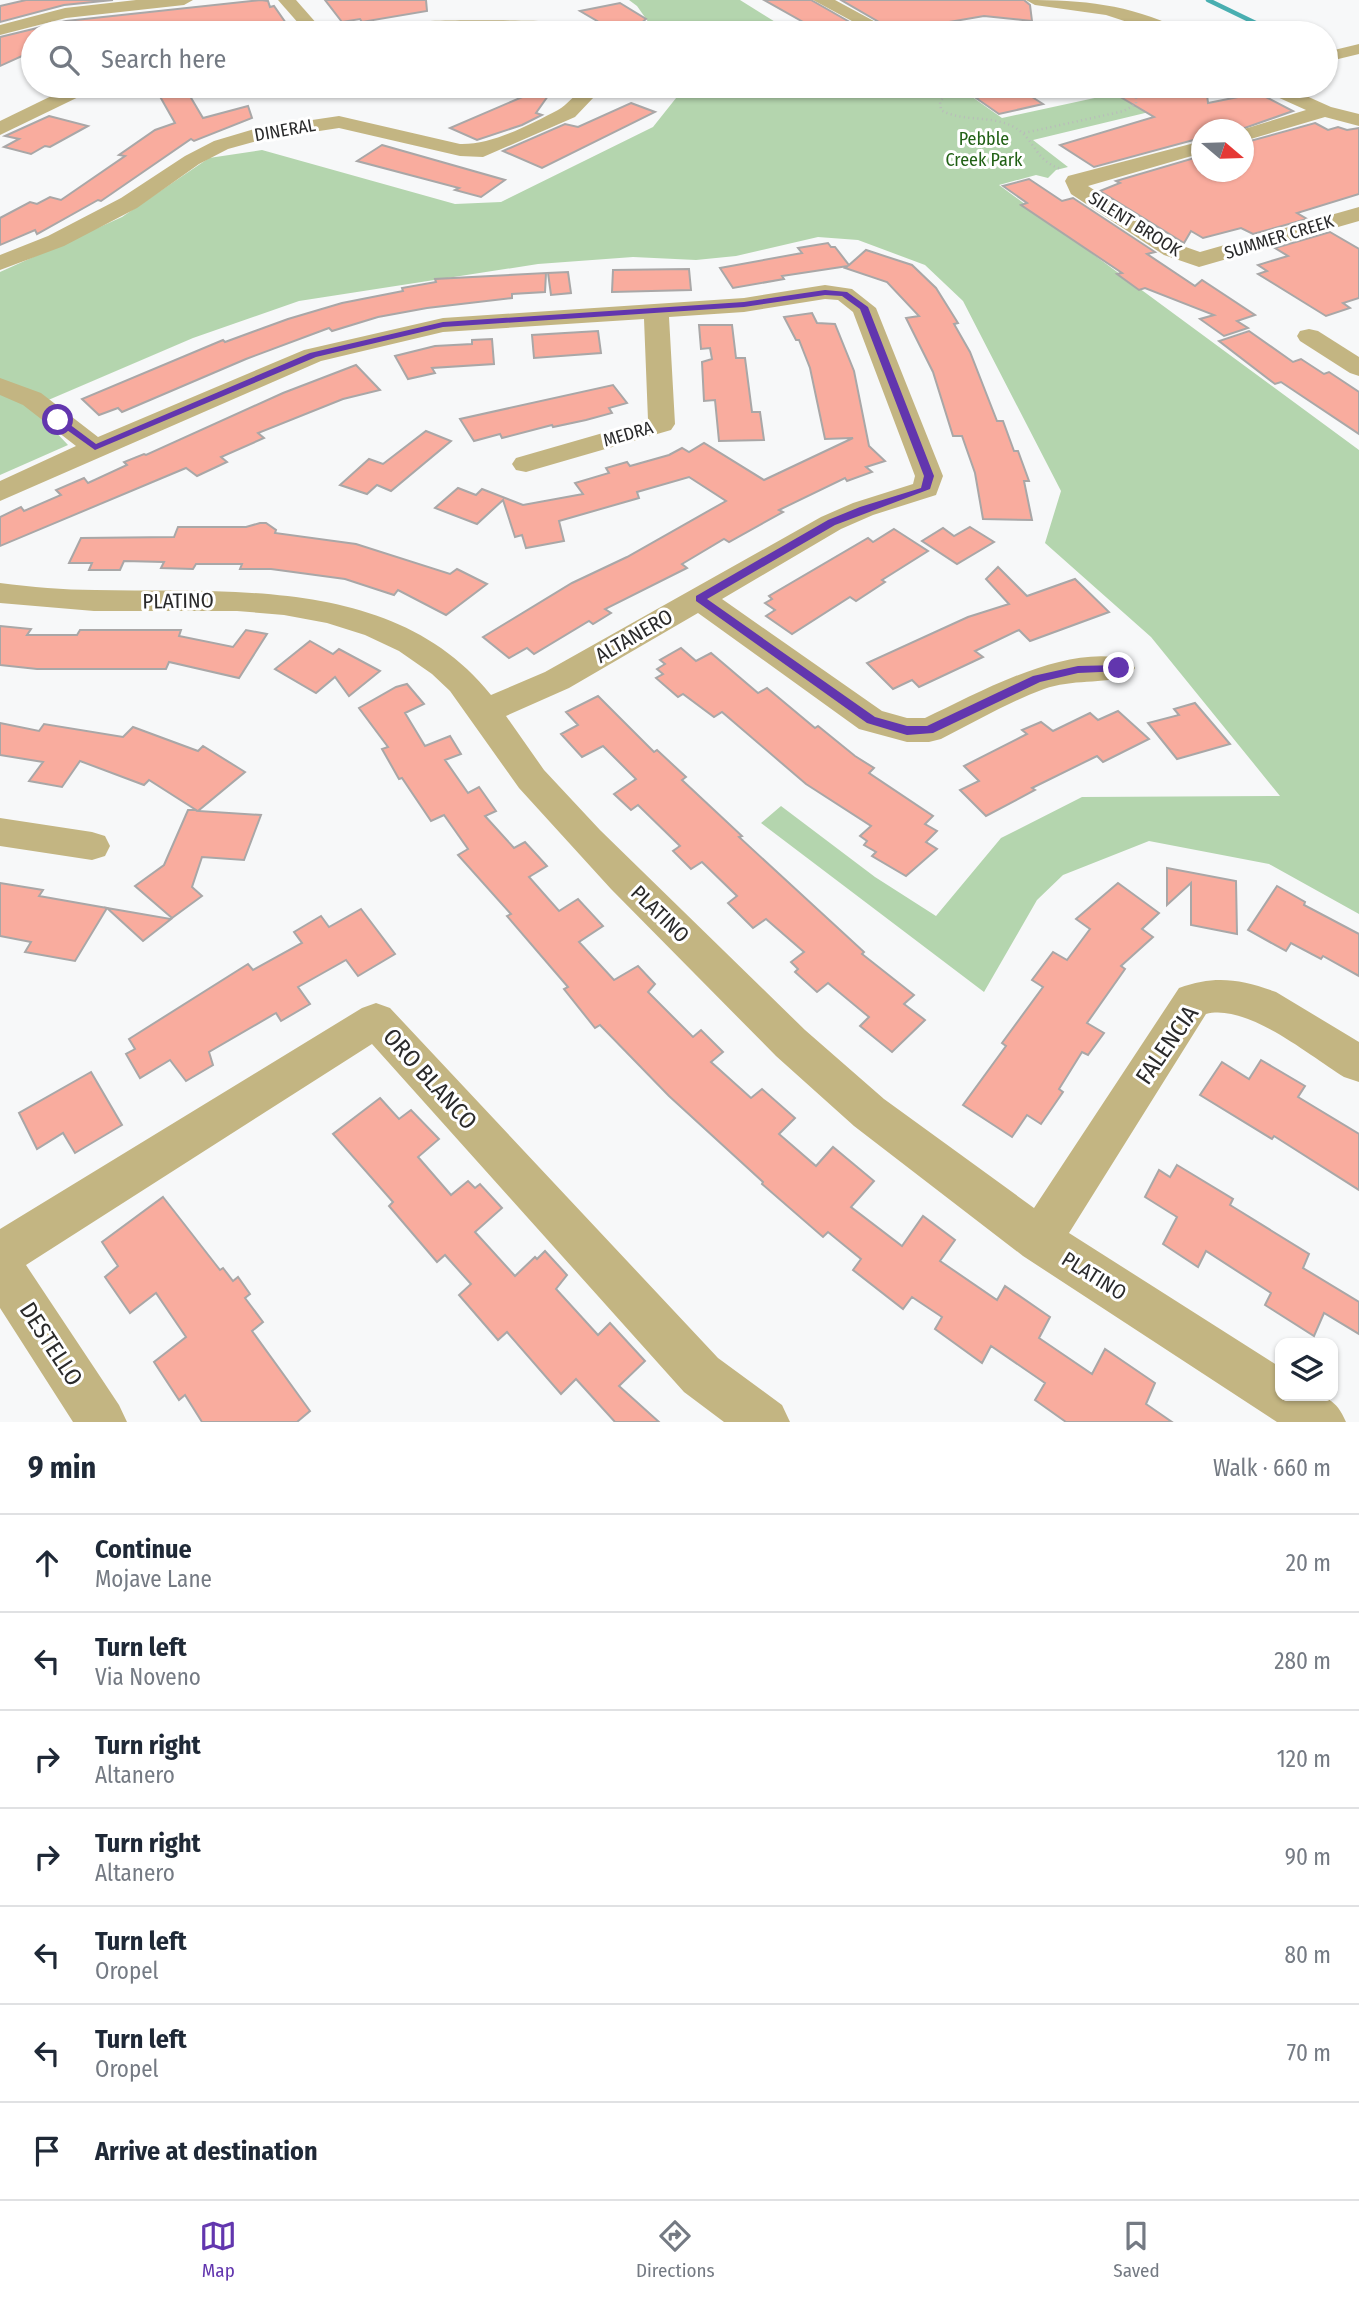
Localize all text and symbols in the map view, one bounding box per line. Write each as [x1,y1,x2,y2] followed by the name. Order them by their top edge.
[21,21,1338,98] search box
[45,41,83,79] icon: search
[101,44,226,75] text: Search here
[253,114,317,146] street label: DINERAL
[1191,119,1254,182] north arrow
[945,128,1023,171] park label: Pebble Creek Park
[1085,187,1186,261] street label: SILENT BROOK
[1222,210,1337,264] street label: SUMMER CREEK
[42,404,73,435] route start
[600,416,656,452] street label: MEDRA
[142,587,214,615] street label: PLATINO
[591,603,677,669] street label: ALTANERO
[1103,652,1134,683] route end
[625,880,695,948] street label: PLATINO
[1130,1000,1204,1090] street label: FALENCIA
[377,1023,483,1135] street label: ORO BLANCO
[1057,1246,1131,1306] street label: PLATINO
[14,1297,88,1391] street label: DESTELLO
[1275,1338,1338,1401] map controls
[1275,1338,1338,1401] button: layers
[28,1450,96,1486] text: 9 min
[1213,1454,1331,1482] text: Walk · 660 m
[95,1534,192,1565] text: Continue
[28,1544,66,1582] icon: ahead
[1286,1549,1331,1577] text: 20 m
[95,1565,212,1593] text: Mojave Lane
[95,1632,187,1663] text: Turn left
[28,1642,66,1680] icon: left
[1274,1647,1331,1675] text: 280 m
[95,1663,201,1691] text: Via Noveno
[95,1730,201,1761] text: Turn right
[28,1740,66,1778] icon: right
[1277,1745,1331,1773] text: 120 m
[95,1761,175,1789] text: Altanero
[95,1828,201,1859] text: Turn right
[28,1838,66,1876] icon: right
[1285,1843,1331,1871] text: 90 m
[95,1859,175,1887] text: Altanero
[95,1926,187,1957] text: Turn left
[28,1936,66,1974] icon: left
[1284,1941,1331,1969] text: 80 m
[95,1957,159,1985] text: Oropel
[95,2024,187,2055] text: Turn left
[28,2034,66,2072] icon: left
[1287,2039,1331,2067] text: 70 m
[95,2055,159,2083] text: Oropel
[28,2132,66,2170] icon: arrive
[95,2136,318,2167] text: Arrive at destination
[199,2217,237,2282] tab: Map
[636,2217,715,2282] tab: Directions
[1113,2217,1160,2282] tab: Saved

